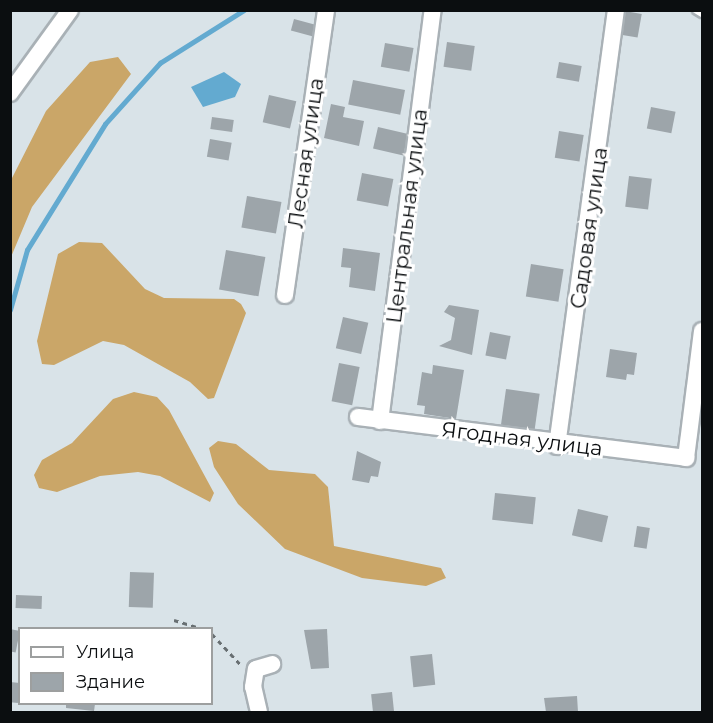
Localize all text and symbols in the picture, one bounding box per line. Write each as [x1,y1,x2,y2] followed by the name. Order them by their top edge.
[283,76,329,230] street label: Лесная улица
[381,107,433,325] street label: Центральная улица
[565,146,613,310] street label: Садовая улица
[440,417,604,461] street label: Ягодная улица
[18,627,213,705] legend
[76,641,134,663] text: Улица
[76,671,145,693] text: Здание

